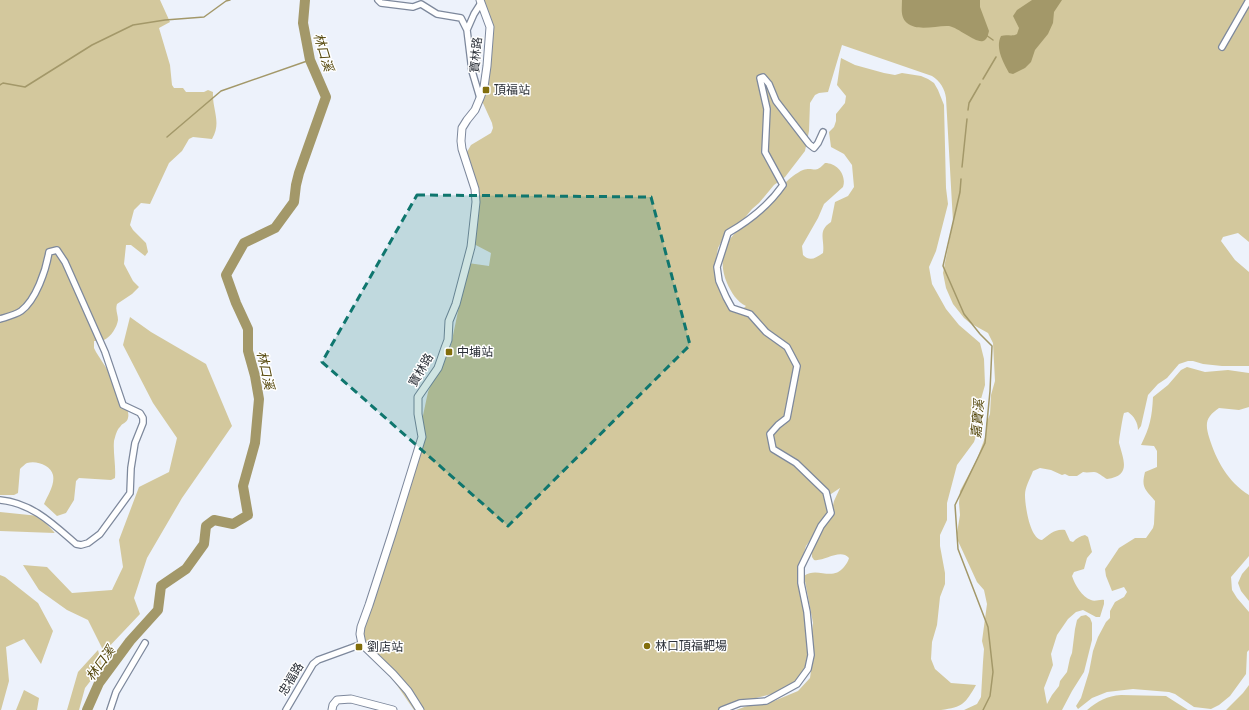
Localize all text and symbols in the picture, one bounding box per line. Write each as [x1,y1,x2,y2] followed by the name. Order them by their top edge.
[309,31,339,75] water label: 林口溪
[465,36,487,74] street label: 寶林路
[494,81,530,99] place label: 頂福站
[481,85,491,95] marker: 頂福站
[457,343,493,361] place label: 中埔站
[444,347,454,357] marker: 中埔站
[252,349,279,393] water label: 林口溪
[404,350,438,390] street label: 寶林路
[966,397,989,439] water label: 嘉寶溪
[655,637,727,655] place label: 林口頂福靶場
[367,638,403,656] place label: 劉店站
[81,640,121,685] water label: 林口溪
[642,641,652,651] marker: 林口頂福靶場
[354,642,364,652] marker: 劉店站
[274,659,308,699] street label: 忠福路

